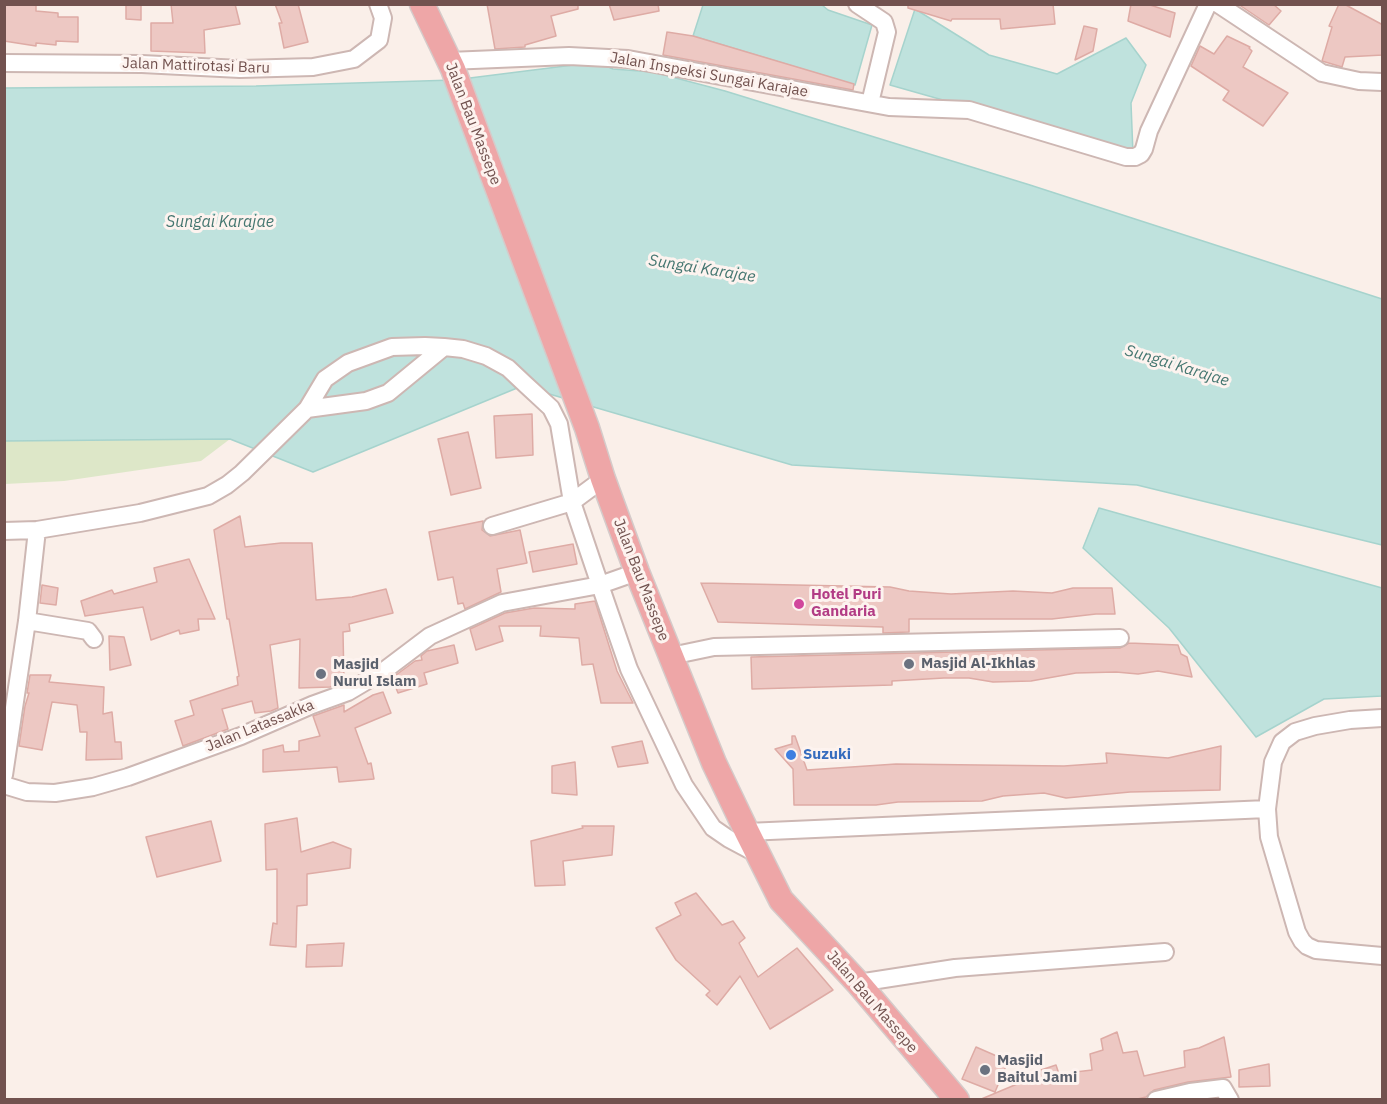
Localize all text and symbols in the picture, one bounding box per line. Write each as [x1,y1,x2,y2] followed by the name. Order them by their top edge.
[609,49,809,101] street label: Jalan Inspeksi Sungai Karajae
[122,54,270,78] street label: Jalan Mattirotasi Baru
[441,60,505,188] street label: Jalan Bau Massepe
[166,212,274,232] water label: Sungai Karajae
[647,251,757,287] water label: Sungai Karajae
[1123,341,1231,391] water label: Sungai Karajae
[609,516,673,644] street label: Jalan Bau Massepe
[811,586,882,621] place label: Hotel Puri Gandaria
[792,597,806,611] marker: Hotel Puri Gandaria
[921,655,1036,673] place label: Masjid Al-Ikhlas
[333,656,416,691] place label: Masjid Nurul Islam
[902,657,916,671] marker: Masjid Al-Ikhlas
[314,667,328,681] marker: Masjid Nurul Islam
[203,696,317,756] street label: Jalan Latassakka
[803,746,851,764] place label: Suzuki
[784,748,798,762] marker: Suzuki
[823,947,921,1057] street label: Jalan Bau Massepe
[997,1052,1077,1087] place label: Masjid Baitul Jami
[978,1063,992,1077] marker: Masjid Baitul Jami

